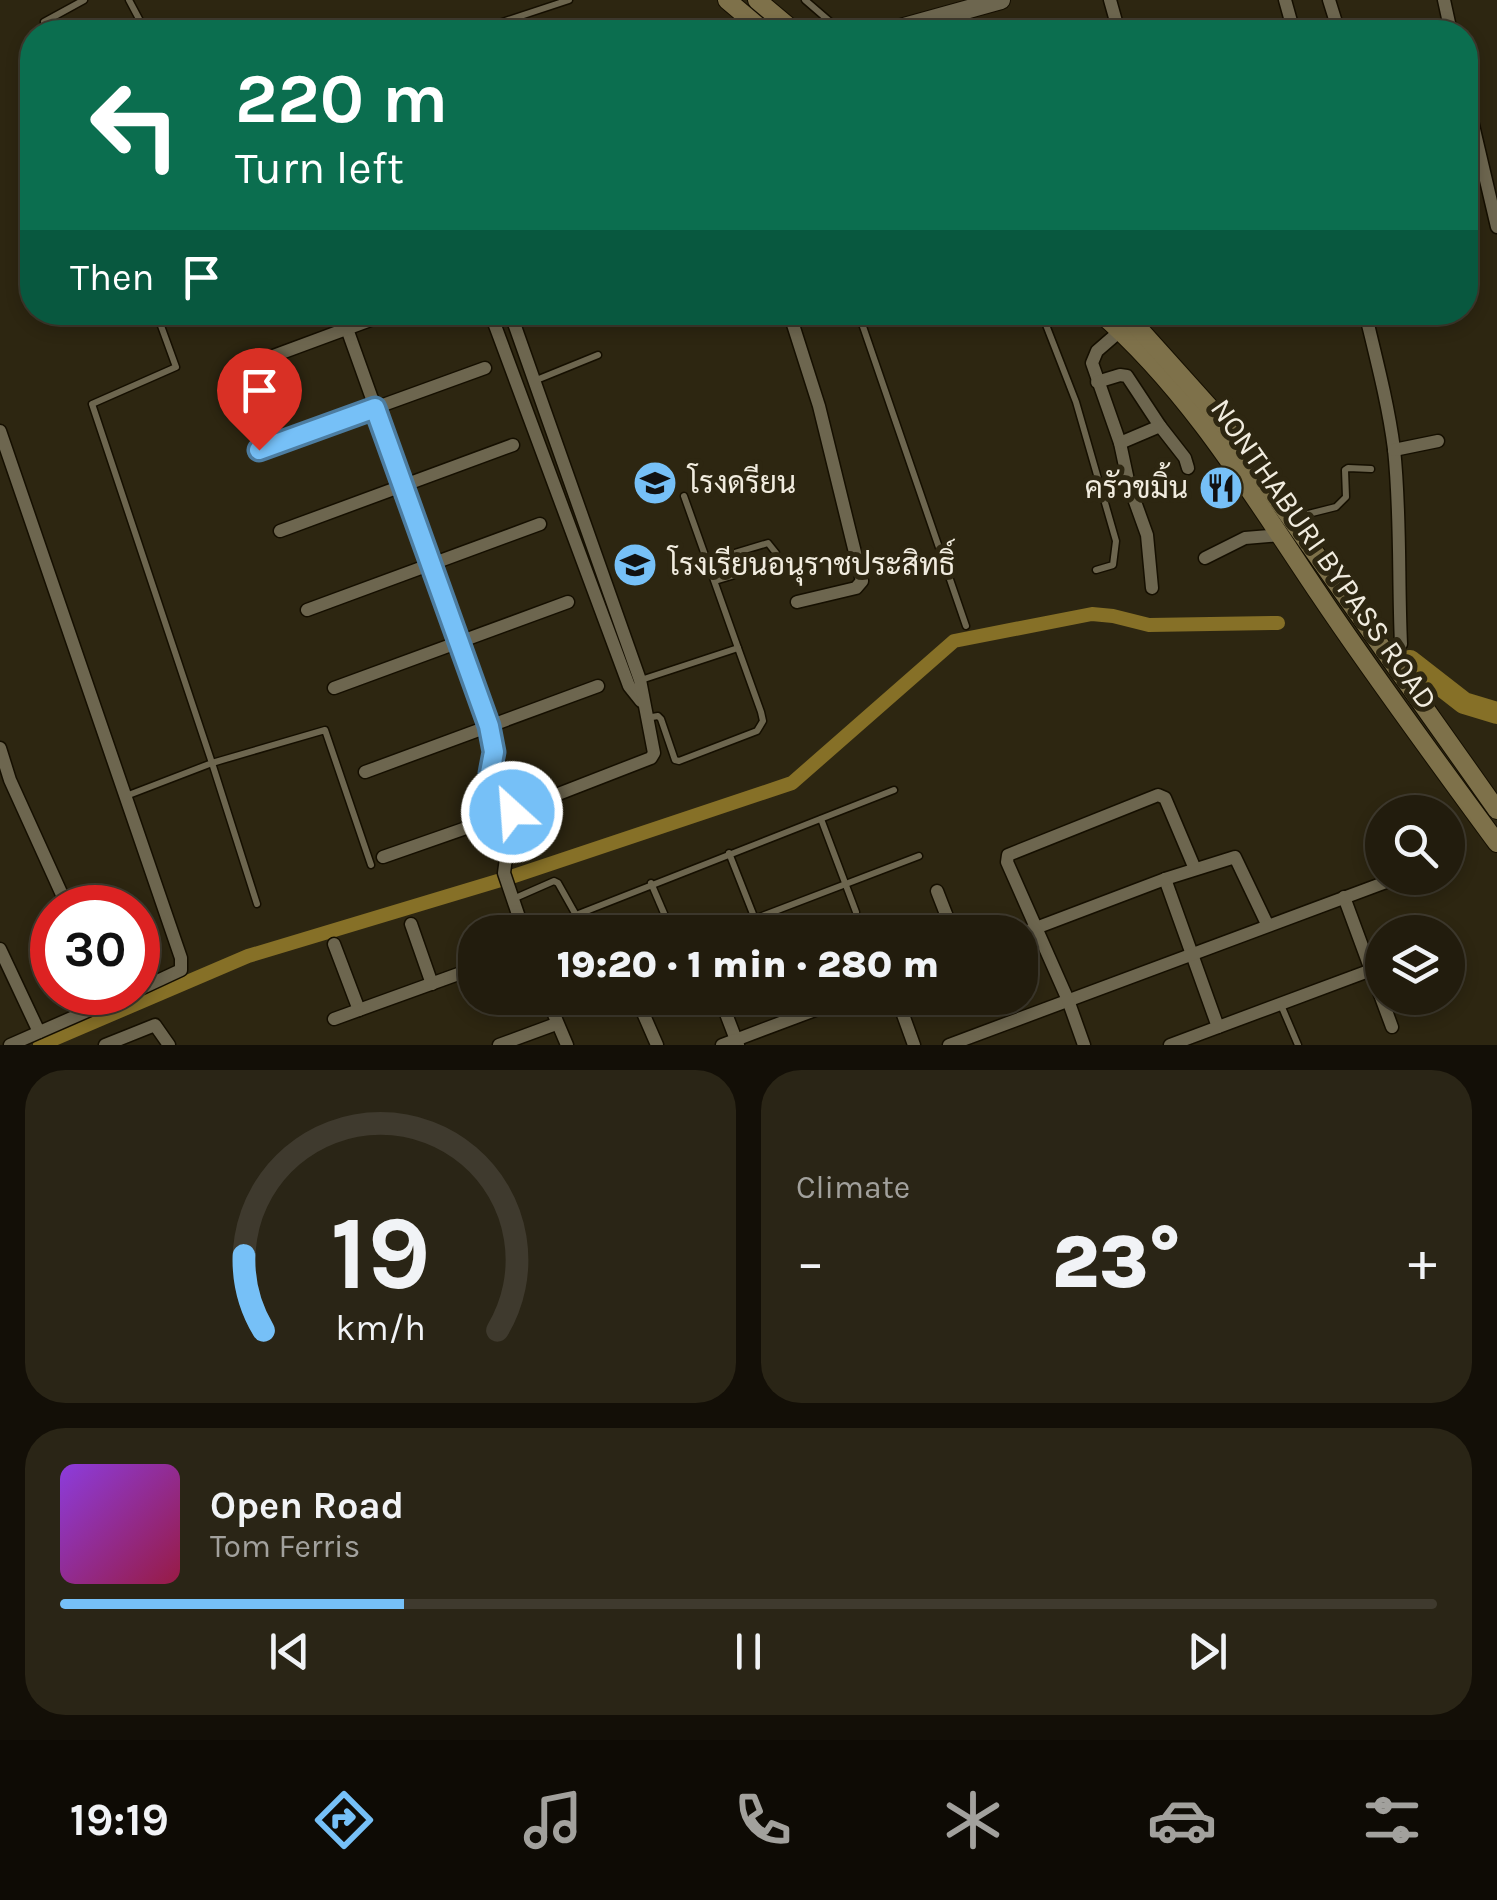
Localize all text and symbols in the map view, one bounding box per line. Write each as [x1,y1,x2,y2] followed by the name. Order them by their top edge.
[235,58,448,140] text: 220 m
[70,60,200,190] icon: left
[235,142,404,194] text: Turn left
[174,250,229,305] icon: arrive
[70,255,154,300] text: Then
[217,348,302,451] pin
[232,363,287,418] icon: arrive
[1203,392,1445,716] street label: NONTHABURI BYPASS ROAD
[632,460,678,506] school or university icon: โรงดรียน
[1085,462,1188,506] place label: ครัวขมิ้น
[686,463,796,501] place label: โรงดรียน
[1198,465,1244,511] restaurant icon: ครัวขมิ้น
[666,538,955,586] place label: โรงเรียนอนุราชประสิทธิ์
[612,542,658,588] school or university icon: โรงเรียนอนุราชประสิทธิ์
[460,760,564,864] position arrow
[1365,795,1465,1015] map controls
[1365,795,1465,895] button: search
[30,885,160,1015] speed limit sign: 30
[1365,915,1465,1015] button: layers
[557,942,939,987] text: 19:20 · 1 min · 280 m
[796,1169,910,1206] text: Climate
[330,1193,431,1314] text: 19
[1052,1218,1181,1306] text: 23°
[796,1230,825,1294] text: −
[1408,1230,1437,1294] text: +
[335,1307,426,1349] text: km/h
[210,1483,404,1528] text: Open Road
[210,1528,360,1565] text: Tom Ferris
[262,1624,317,1679] icon: previous
[721,1624,776,1679] icon: pause
[1180,1624,1235,1679] icon: next
[309,1785,379,1855] icon: directions
[518,1785,588,1855] icon: music
[728,1785,798,1855] icon: phone
[938,1785,1008,1855] icon: climate
[1147,1785,1217,1855] icon: car
[1357,1785,1427,1855] icon: filters
[70,1794,169,1846] text: 19:19

